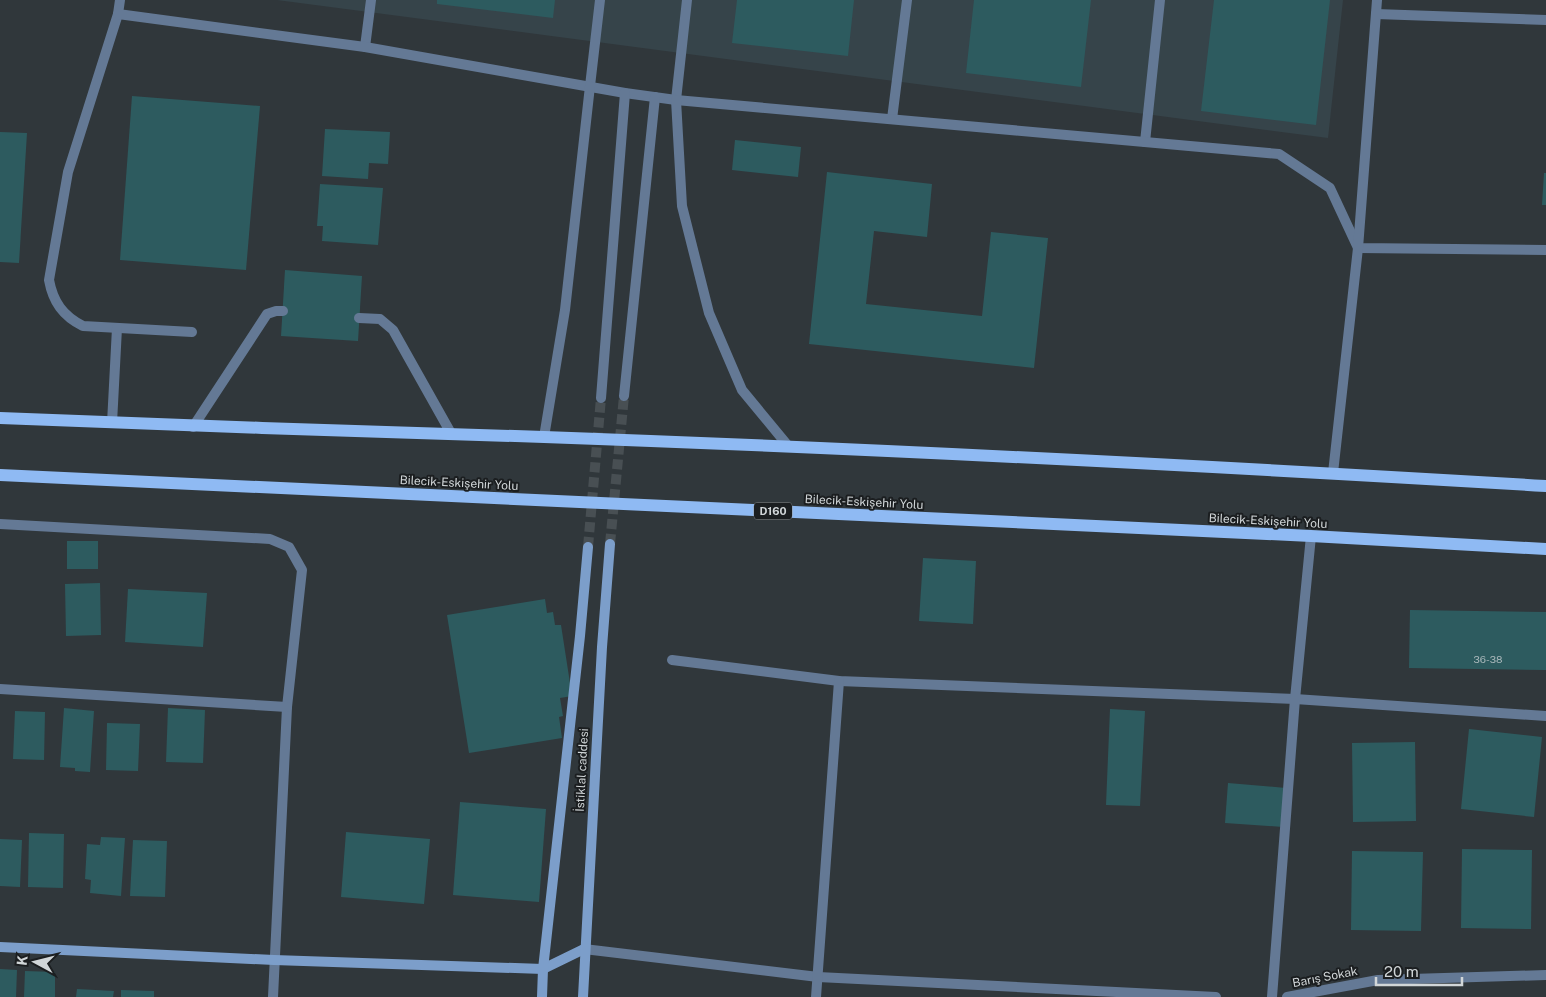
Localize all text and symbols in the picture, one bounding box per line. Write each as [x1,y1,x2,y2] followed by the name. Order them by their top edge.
[399,473,519,493] street label: Bilecik-Eskişehir Yolu
[804,492,924,512] street label: Bilecik-Eskişehir Yolu
[754,502,792,520] road number: D160
[1208,511,1328,531] street label: Bilecik-Eskişehir Yolu
[1474,653,1502,665] house number: 36-38
[573,728,591,812] street label: İstiklal caddesi
[10,937,60,987] north arrow
[14,954,31,966] text: K
[1376,954,1462,986] scale bar
[1384,963,1419,980] text: 20 m
[1291,964,1359,990] street label: Barış Sokak

